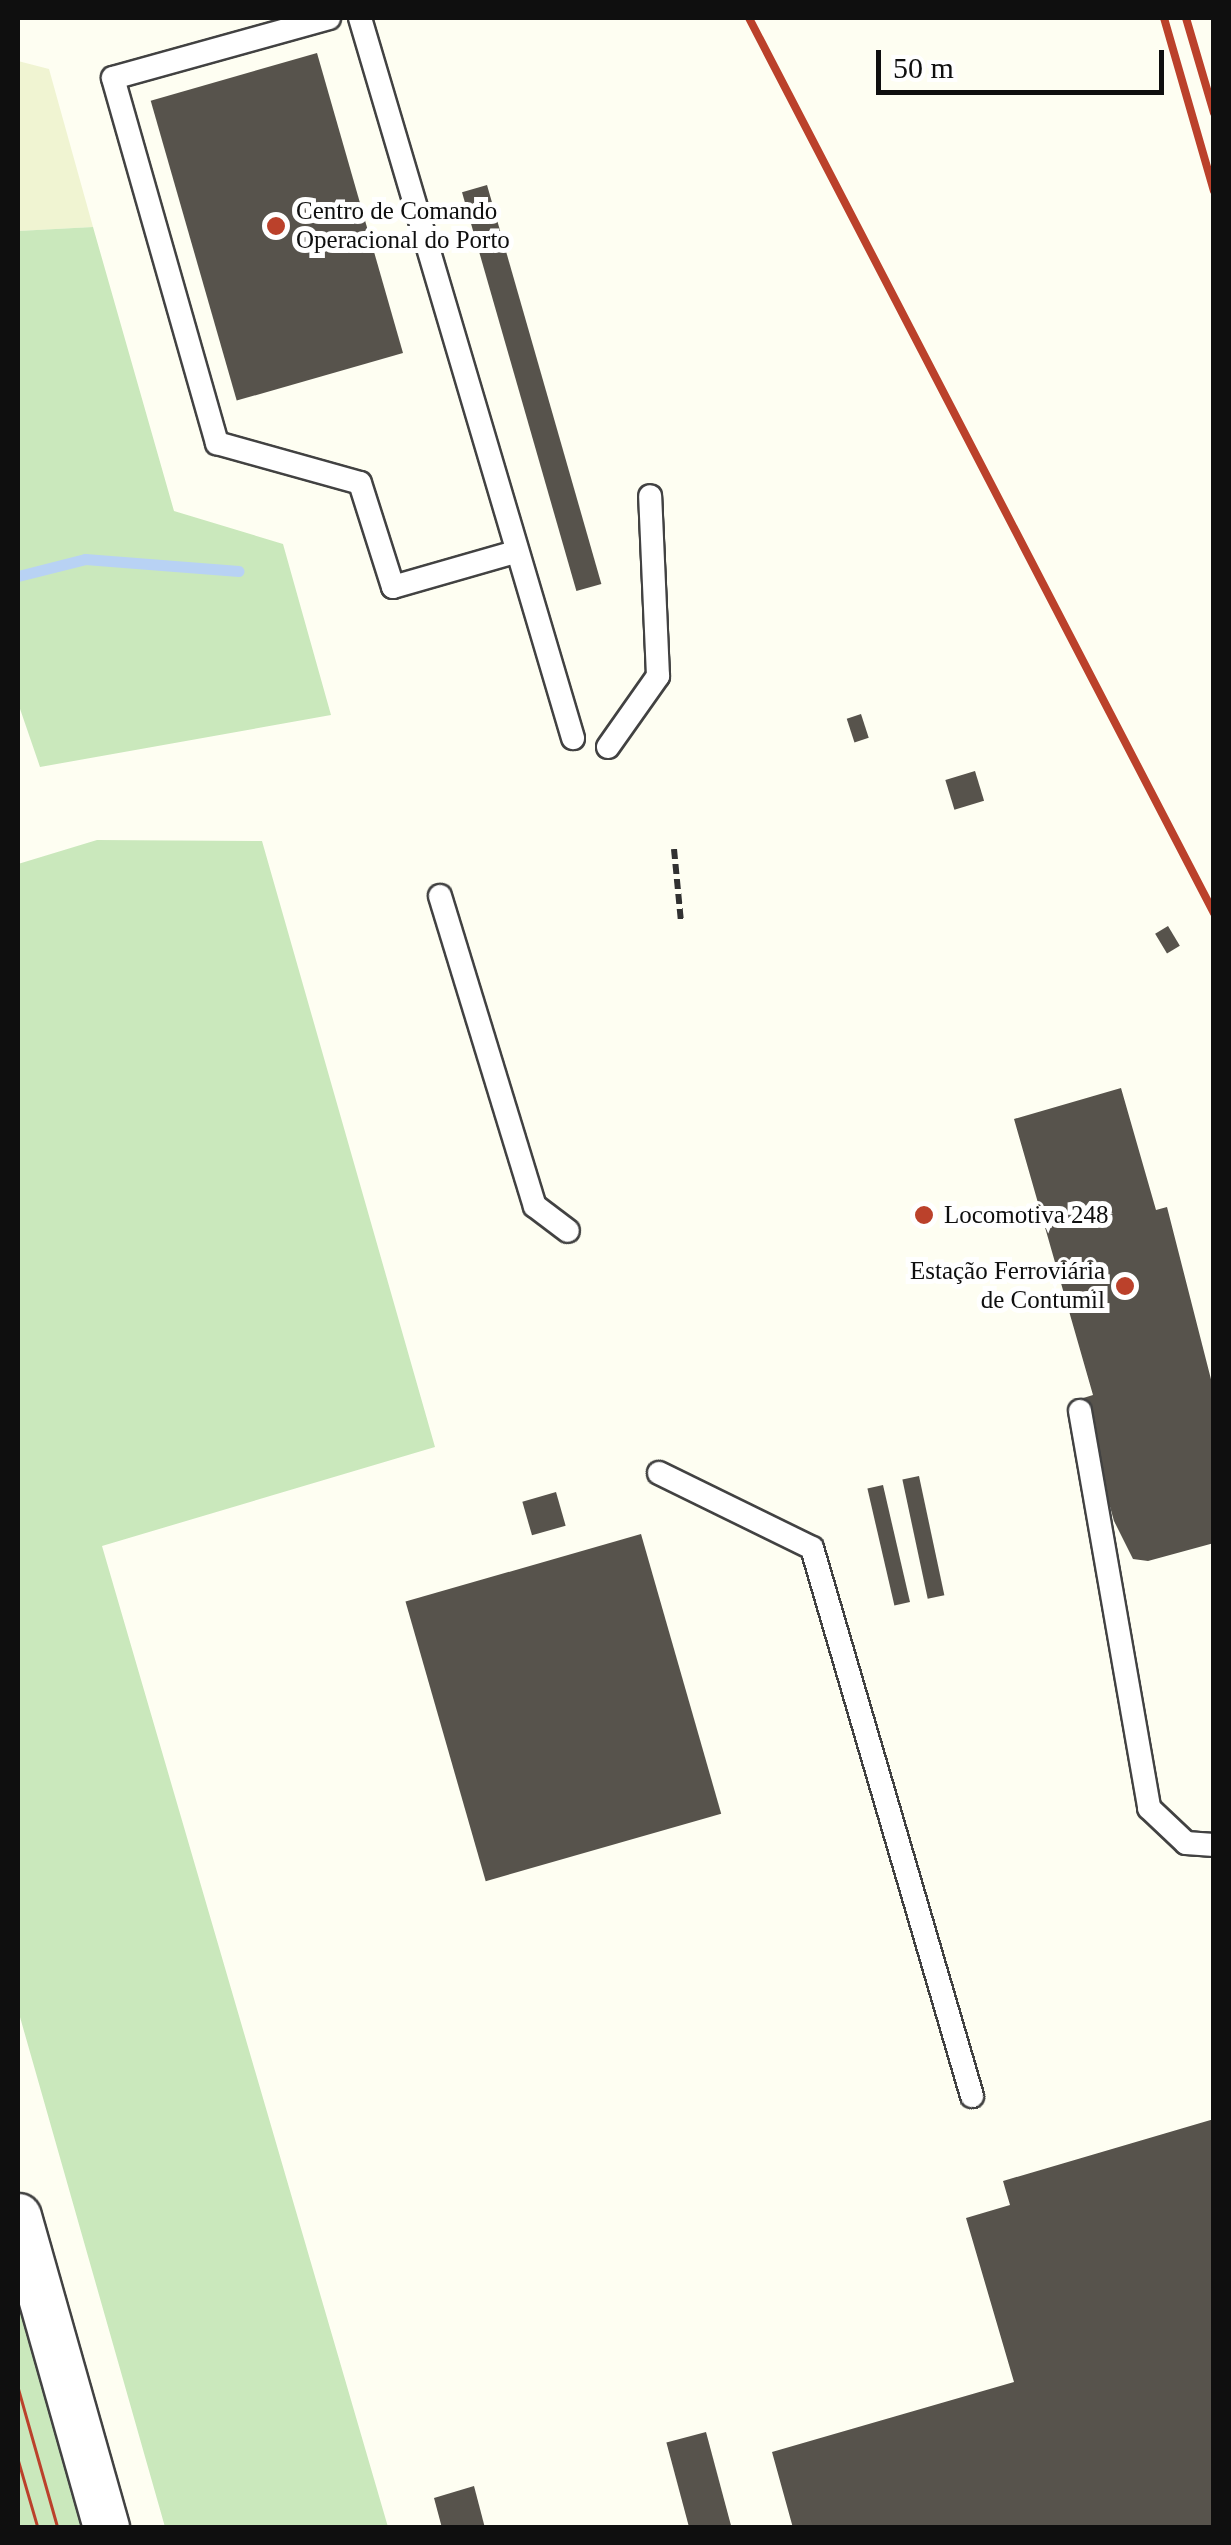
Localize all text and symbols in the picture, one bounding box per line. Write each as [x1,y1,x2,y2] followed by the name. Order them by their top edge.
[881,30,1168,92] scale bar
[893,51,954,84] text: 50 m
[296,197,510,256] place label: Centro de Comando Operacional do Porto
[265,215,287,237] marker: Centro de Comando Operacional do Porto
[944,1200,1109,1230] place label: Locomotiva 248
[913,1204,935,1226] marker: Locomotiva 248
[910,1257,1105,1316] place label: Estação Ferroviária de Contumil
[1114,1275,1136,1297] marker: Estação Ferroviária de Contumil

